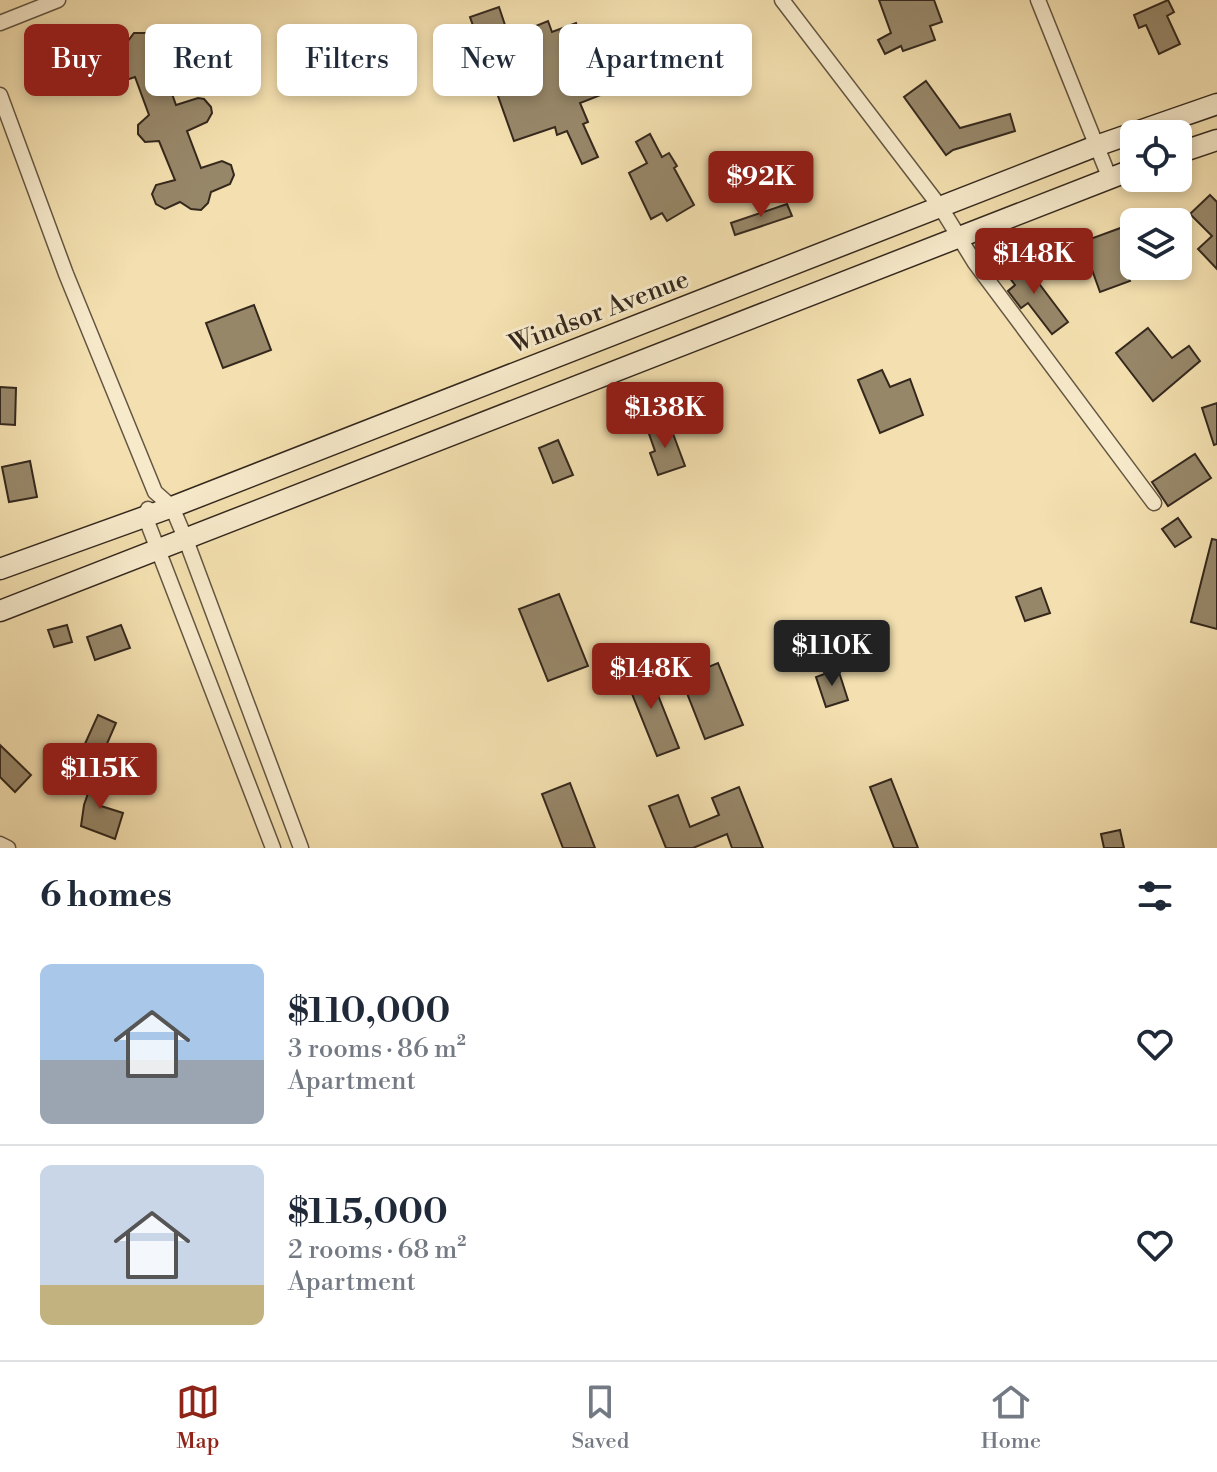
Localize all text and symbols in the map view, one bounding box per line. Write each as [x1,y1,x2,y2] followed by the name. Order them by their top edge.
[24,24,129,96] chip: Buy
[145,24,261,96] chip: Rent
[277,24,417,96] chip: Filters
[433,24,543,96] chip: New
[559,24,752,96] chip: Apartment
[1120,120,1192,280] map controls
[1120,120,1192,192] button: locate
[714,151,808,219] pin: $92K
[726,161,796,193] text: $92K
[1120,208,1192,280] button: layers
[978,228,1090,296] pin: $148K
[993,238,1075,270] text: $148K
[504,263,693,361] street label: Windsor Avenue
[609,382,721,450] pin: $138K
[624,392,706,424] text: $138K
[776,620,888,688] pin: $110K
[792,630,872,662] text: $110K
[595,643,707,711] pin: $148K
[610,653,692,685] text: $148K
[44,743,156,811] pin: $115K
[61,753,139,785] text: $115K
[1133,874,1177,918] icon: filters
[40,875,172,917] text: 6 homes
[288,991,450,1033] text: $110,000
[104,996,200,1092] icon: home
[1133,1022,1177,1066] icon: heart
[288,1033,466,1065] text: 3 rooms · 86 m²
[288,1065,416,1097] text: Apartment
[288,1192,448,1234] text: $115,000
[104,1197,200,1293] icon: home
[1133,1223,1177,1267] icon: heart
[288,1234,466,1266] text: 2 rooms · 68 m²
[288,1266,416,1298] text: Apartment
[176,1380,220,1455] tab: Map
[571,1380,629,1455] tab: Saved
[981,1380,1041,1455] tab: Home

